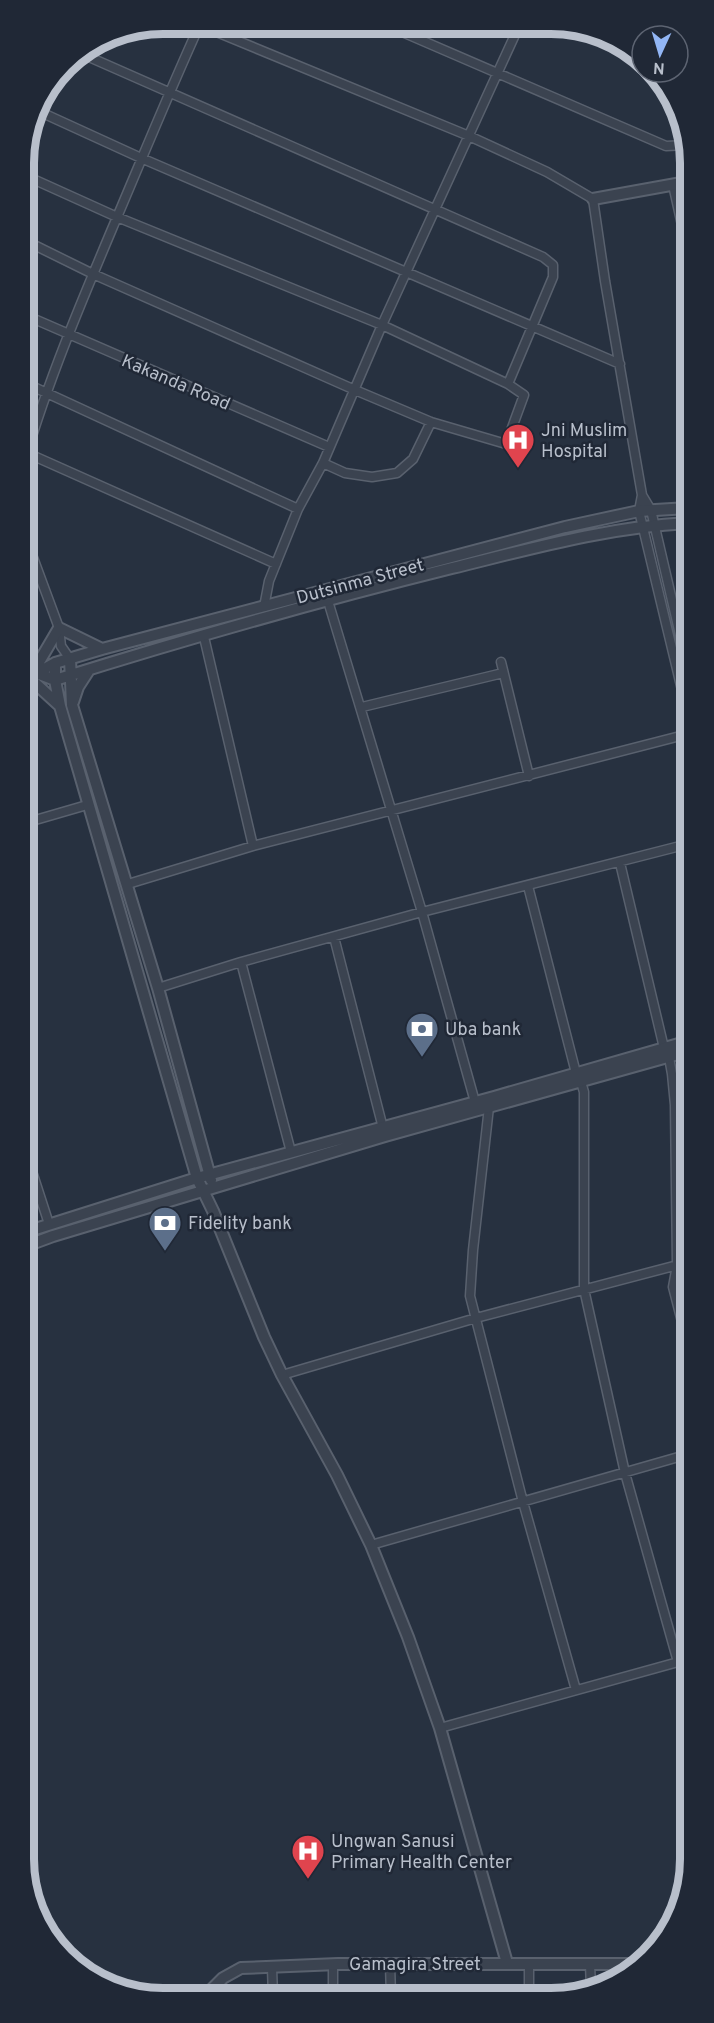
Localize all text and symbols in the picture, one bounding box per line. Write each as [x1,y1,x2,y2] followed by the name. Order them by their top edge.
[630,24,690,84] north arrow
[653,57,666,77] text: N
[118,350,233,417] street label: Kakanda Road
[541,420,627,464] place label: Jni Muslim Hospital
[500,422,536,469] hospital icon: Jni Muslim Hospital
[294,554,427,611] street label: Dutsinma Street
[404,1011,440,1058] bank icon: Uba bank
[445,1019,521,1042] place label: Uba bank
[147,1205,183,1252] bank icon: Fidelity bank
[188,1213,292,1236] place label: Fidelity bank
[331,1831,512,1875] place label: Ungwan Sanusi Primary Health Center
[290,1833,326,1880] hospital icon: Ungwan Sanusi Primary Health Center
[349,1954,481,1977] street label: Gamagira Street

